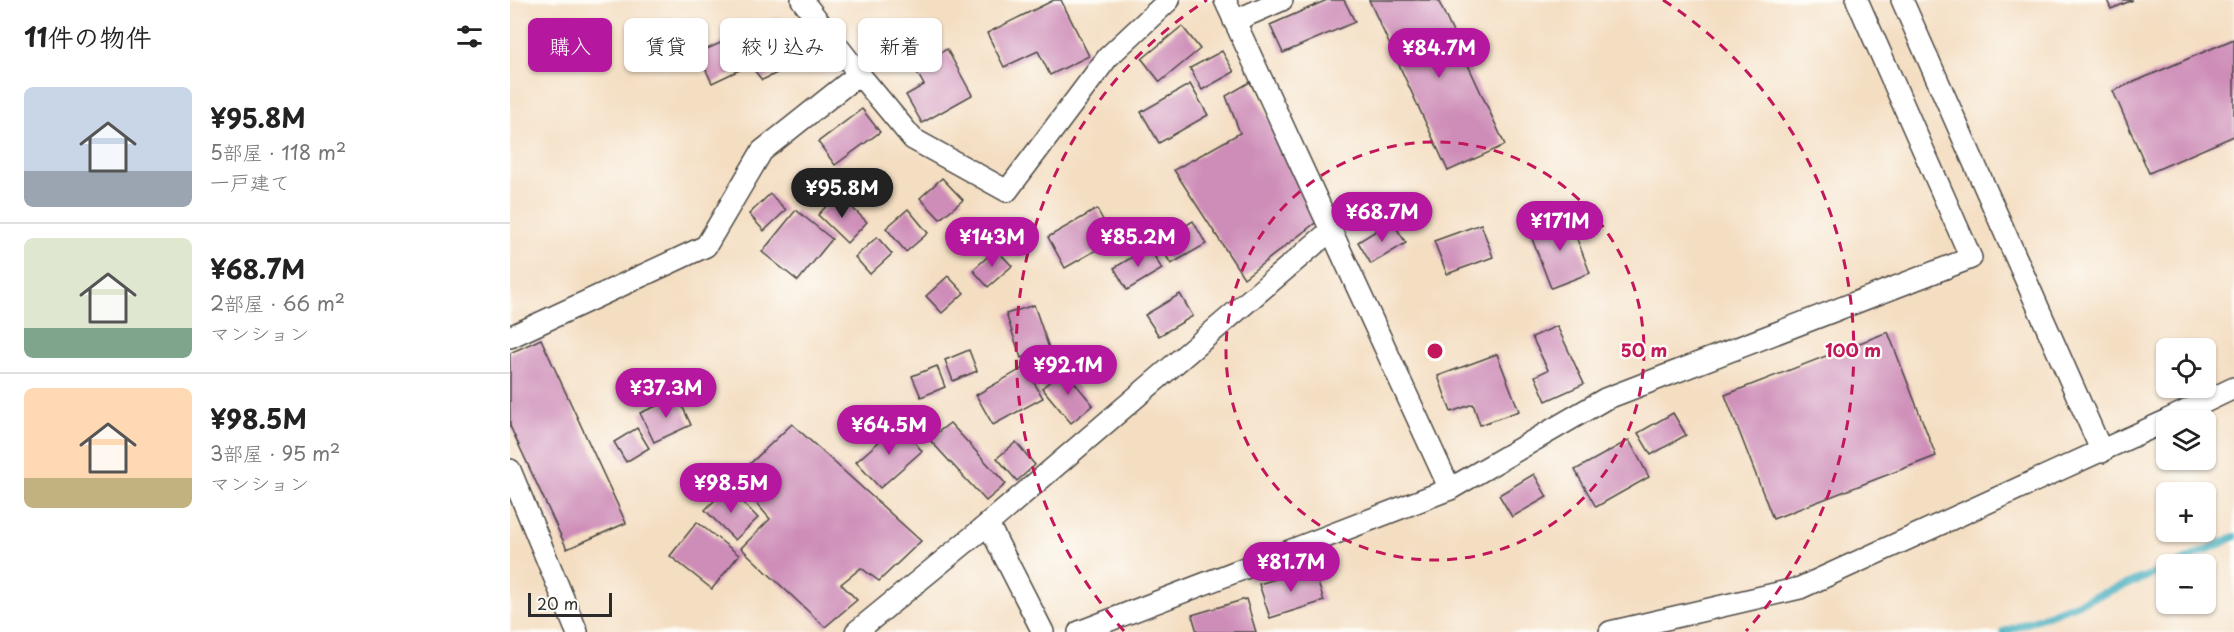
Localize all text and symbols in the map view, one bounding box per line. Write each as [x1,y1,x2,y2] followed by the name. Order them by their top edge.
[24,17,152,56] text: 11件の物件
[528,18,612,72] chip: 購入
[624,18,708,72] chip: 賃貸
[720,18,846,72] chip: 絞り込み
[858,18,942,72] chip: 新着
[453,20,486,53] icon: filters
[1390,28,1488,79] pin: ¥84.7M
[1402,32,1476,62] text: ¥84.7M
[210,98,306,137] text: ¥95.8M
[72,111,144,183] icon: home
[210,137,346,167] text: 5部屋 · 118 m²
[210,167,290,197] text: 一戸建て
[793,168,891,219] pin: ¥95.8M
[805,172,879,202] text: ¥95.8M
[1333,192,1431,243] pin: ¥68.7M
[1345,196,1419,226] text: ¥68.7M
[1518,201,1602,252] pin: ¥171M
[1530,205,1590,235] text: ¥171M
[950,217,1034,268] pin: ¥143M
[1089,217,1187,268] pin: ¥85.2M
[959,221,1025,251] text: ¥143M
[1100,221,1176,251] text: ¥85.2M
[210,249,305,288] text: ¥68.7M
[72,262,144,334] icon: home
[210,288,345,318] text: 2部屋 · 66 m²
[210,318,309,348] text: マンション
[1621,336,1667,363] text: 50 m
[1825,336,1881,363] text: 100 m
[2156,338,2216,614] map controls
[2156,338,2216,398] button: locate
[1425,341,1445,361] centre of rings
[1019,345,1117,396] pin: ¥92.1M
[1033,349,1103,379] text: ¥92.1M
[617,368,715,419] pin: ¥37.3M
[629,372,703,402] text: ¥37.3M
[210,399,307,438] text: ¥98.5M
[840,405,938,456] pin: ¥64.5M
[851,409,927,439] text: ¥64.5M
[2156,410,2216,470] button: layers
[72,412,144,484] icon: home
[210,438,340,468] text: 3部屋 · 95 m²
[682,463,780,514] pin: ¥98.5M
[694,467,768,497] text: ¥98.5M
[210,468,309,498] text: マンション
[2156,482,2216,542] button: +
[1242,542,1340,593] pin: ¥81.7M
[1257,546,1325,576] text: ¥81.7M
[2156,554,2216,614] button: −
[528,590,612,618] scale bar
[537,591,578,615] text: 20 m

